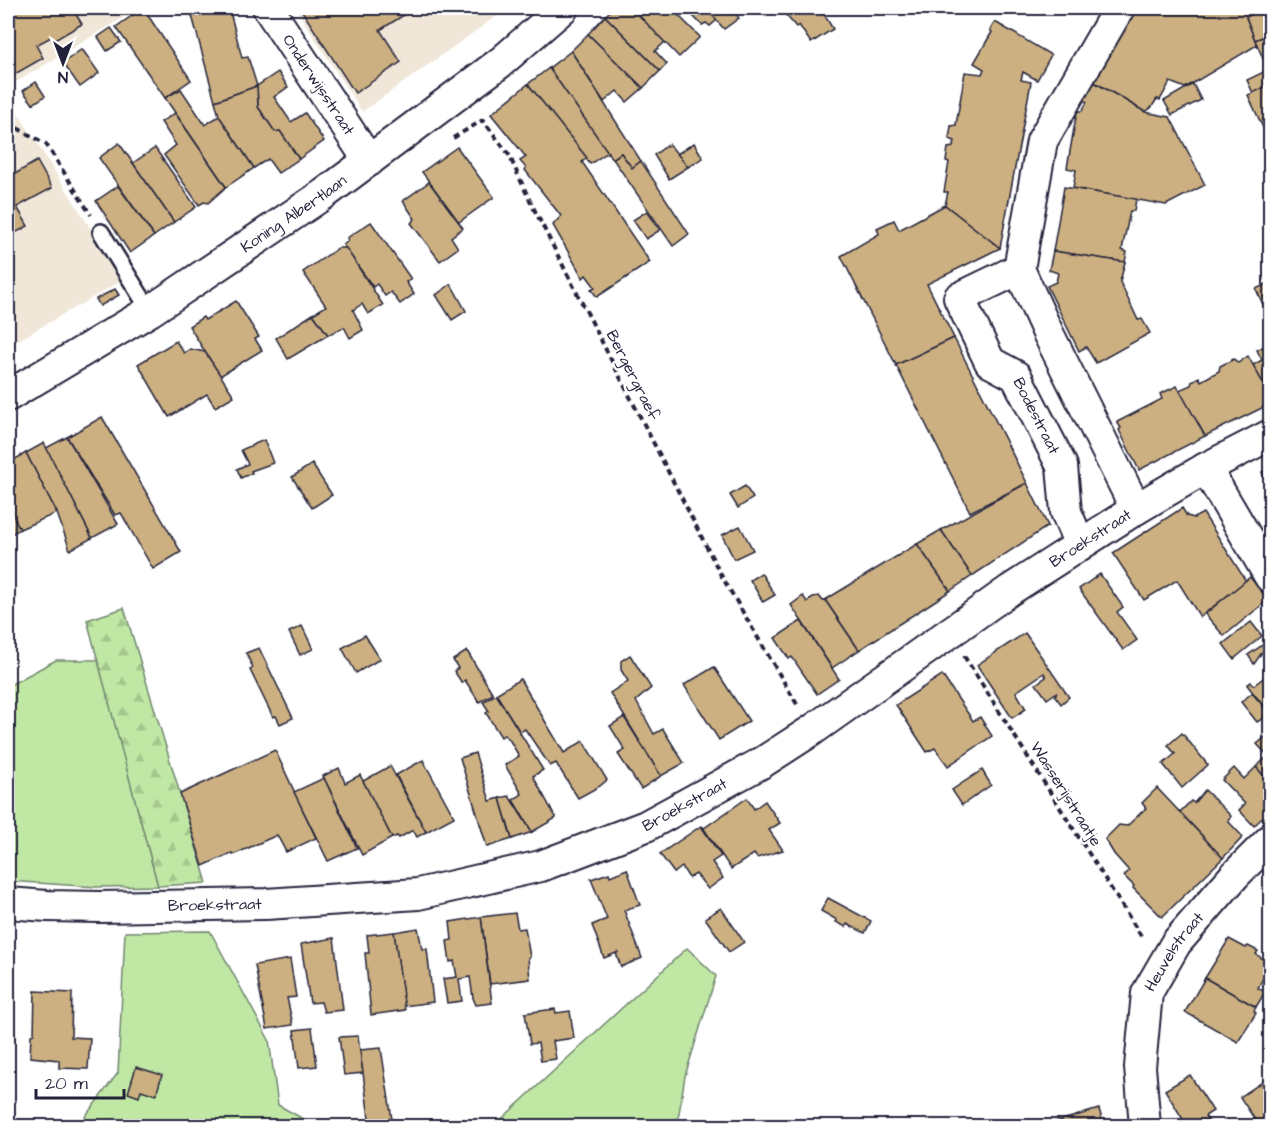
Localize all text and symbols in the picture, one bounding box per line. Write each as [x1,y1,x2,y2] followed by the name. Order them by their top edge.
[277,30,360,140] street label: Onderwijsstraat
[33,33,93,93] north arrow
[58,66,68,88] text: N
[236,170,351,258] street label: Koning Albertlaan
[600,326,665,425] street label: Bergergraef
[1008,374,1065,458] street label: Bodestraat
[1045,503,1136,573] street label: Broekstraat
[1025,737,1107,851] street label: Wasserijstraatje
[638,772,731,837] street label: Broekstraat
[168,893,262,917] street label: Broekstraat
[1139,907,1209,996] street label: Heuvelstraat
[36,1062,124,1100] scale bar
[45,1071,88,1096] text: 20 m

